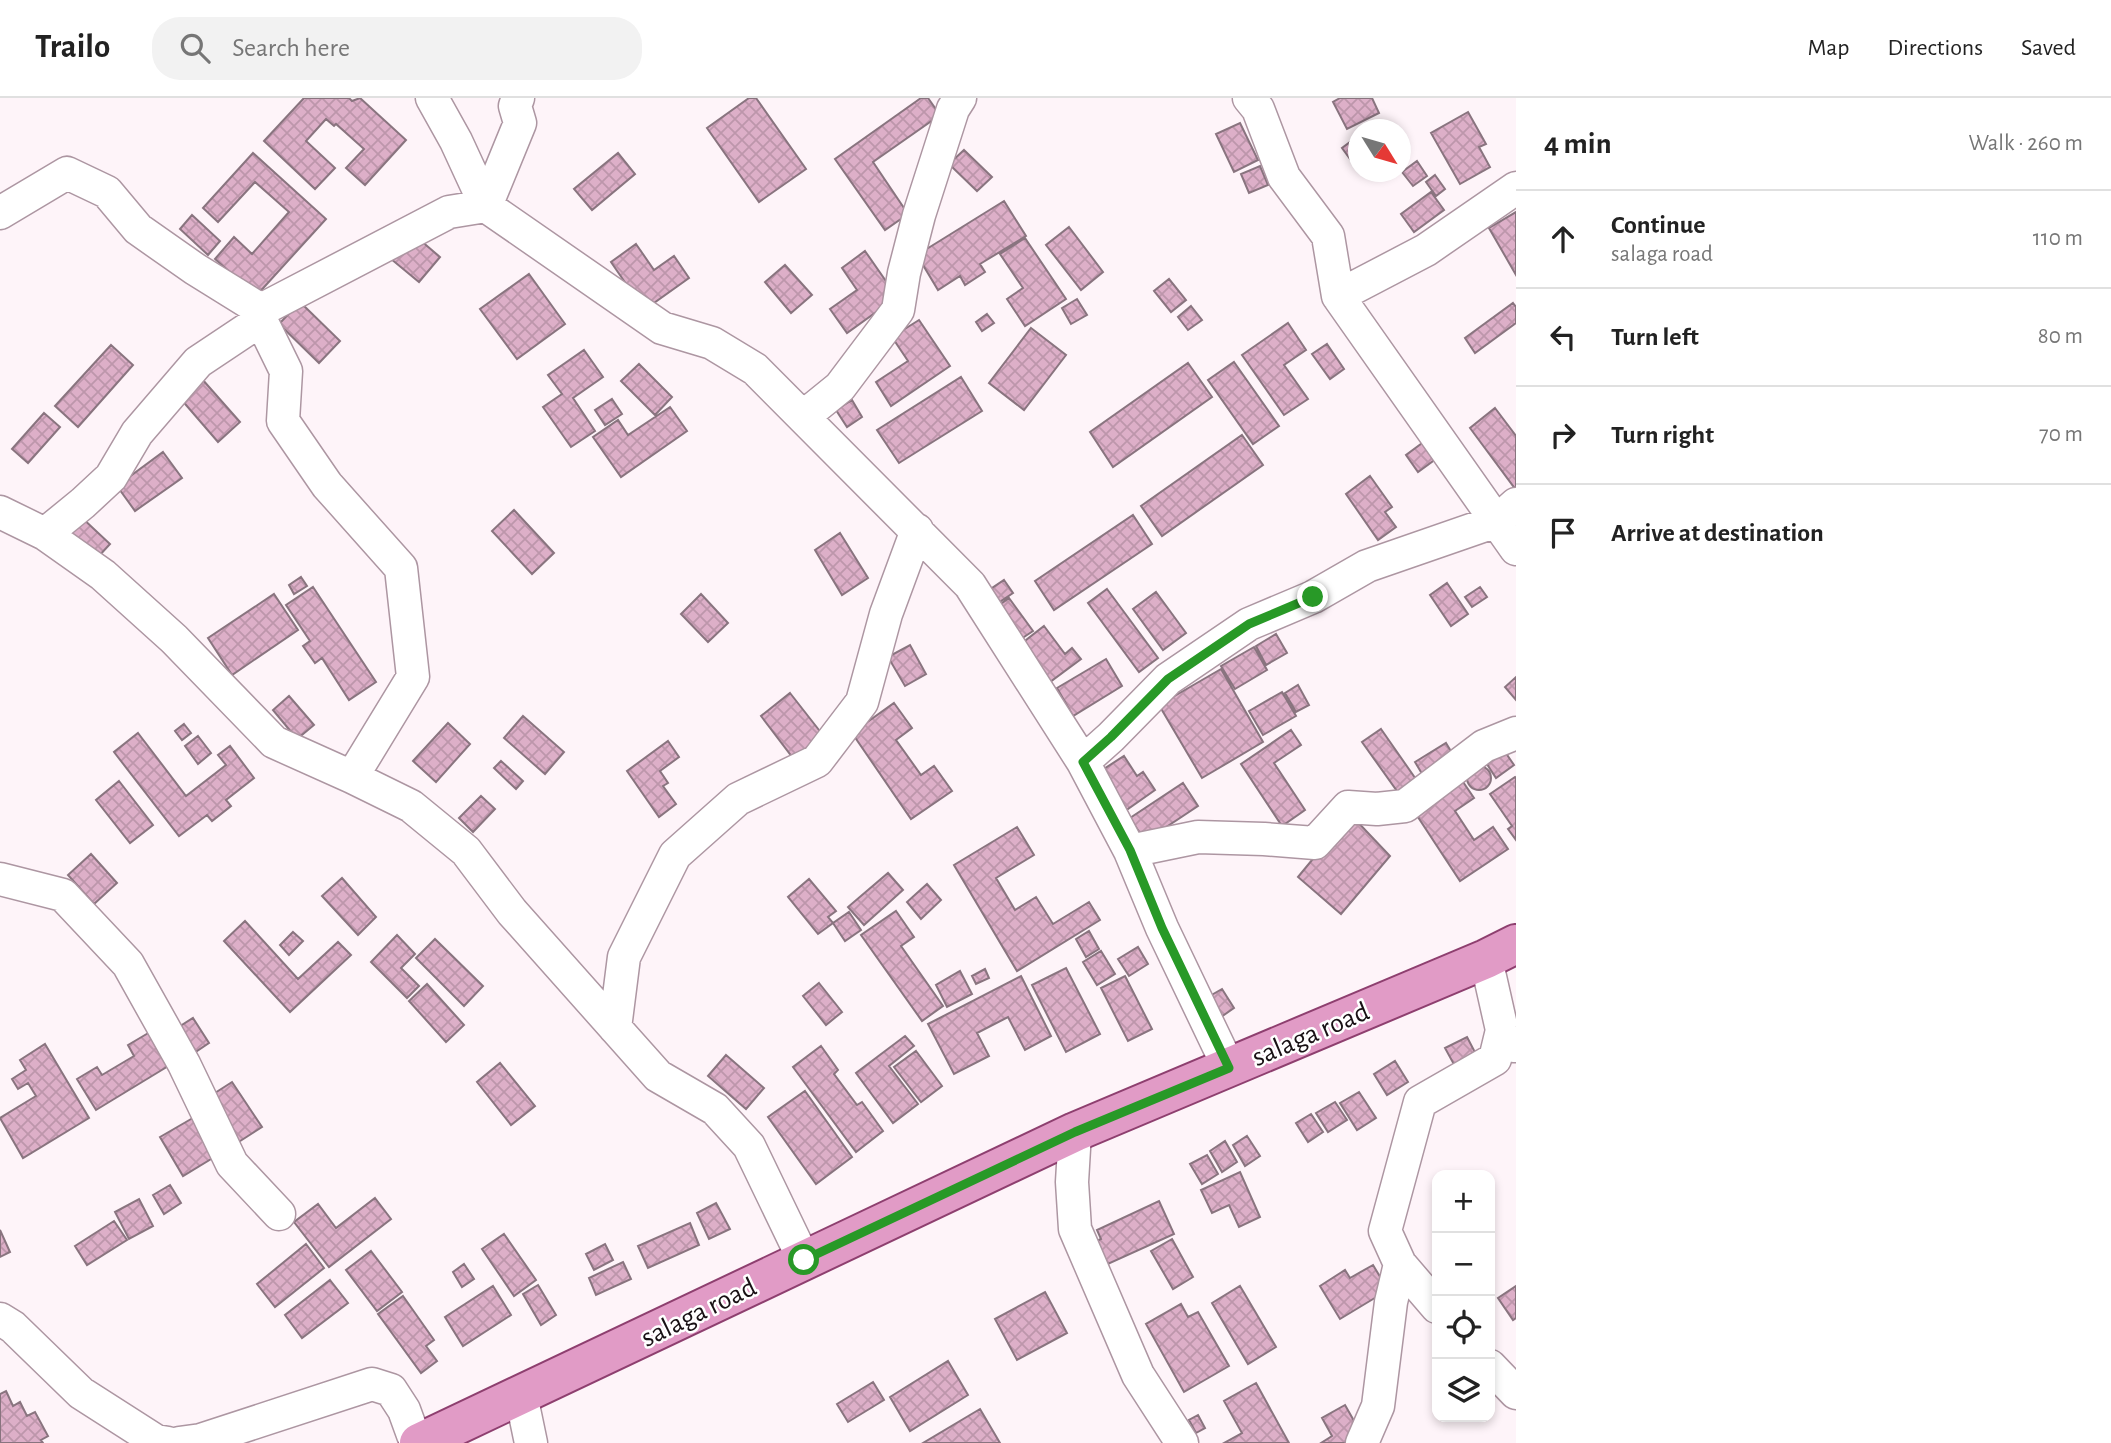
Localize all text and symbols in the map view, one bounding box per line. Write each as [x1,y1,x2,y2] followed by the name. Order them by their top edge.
[152,17,642,80] search box
[176,29,214,67] icon: search
[35,31,110,64] text: Trailo
[232,35,350,61] text: Search here
[1807,36,1849,60] text: Map
[1887,36,1983,60] text: Directions
[2021,36,2076,60] text: Saved
[1348,119,1411,182] north arrow
[1544,129,1612,159] text: 4 min
[1968,132,2083,155] text: Walk · 260 m
[1611,212,1706,238] text: Continue
[1544,220,1582,258] icon: ahead
[2033,227,2083,250] text: 110 m
[1611,243,1713,266] text: salaga road
[1544,318,1582,356] icon: left
[1611,324,1699,350] text: Turn left
[2038,325,2083,348] text: 80 m
[1544,416,1582,454] icon: right
[1611,422,1714,448] text: Turn right
[2039,423,2083,446] text: 70 m
[1544,514,1582,552] icon: arrive
[1611,520,1824,546] text: Arrive at destination
[1297,581,1328,612] route end
[1248,998,1373,1072] street label: salaga road
[1432,1170,1495,1422] map controls
[1432,1170,1495,1233] button: +
[1432,1233,1495,1296] button: −
[788,1244,819,1275] route start
[637,1273,761,1353] street label: salaga road
[1432,1296,1495,1359] button: locate
[1432,1359,1495,1422] button: layers

